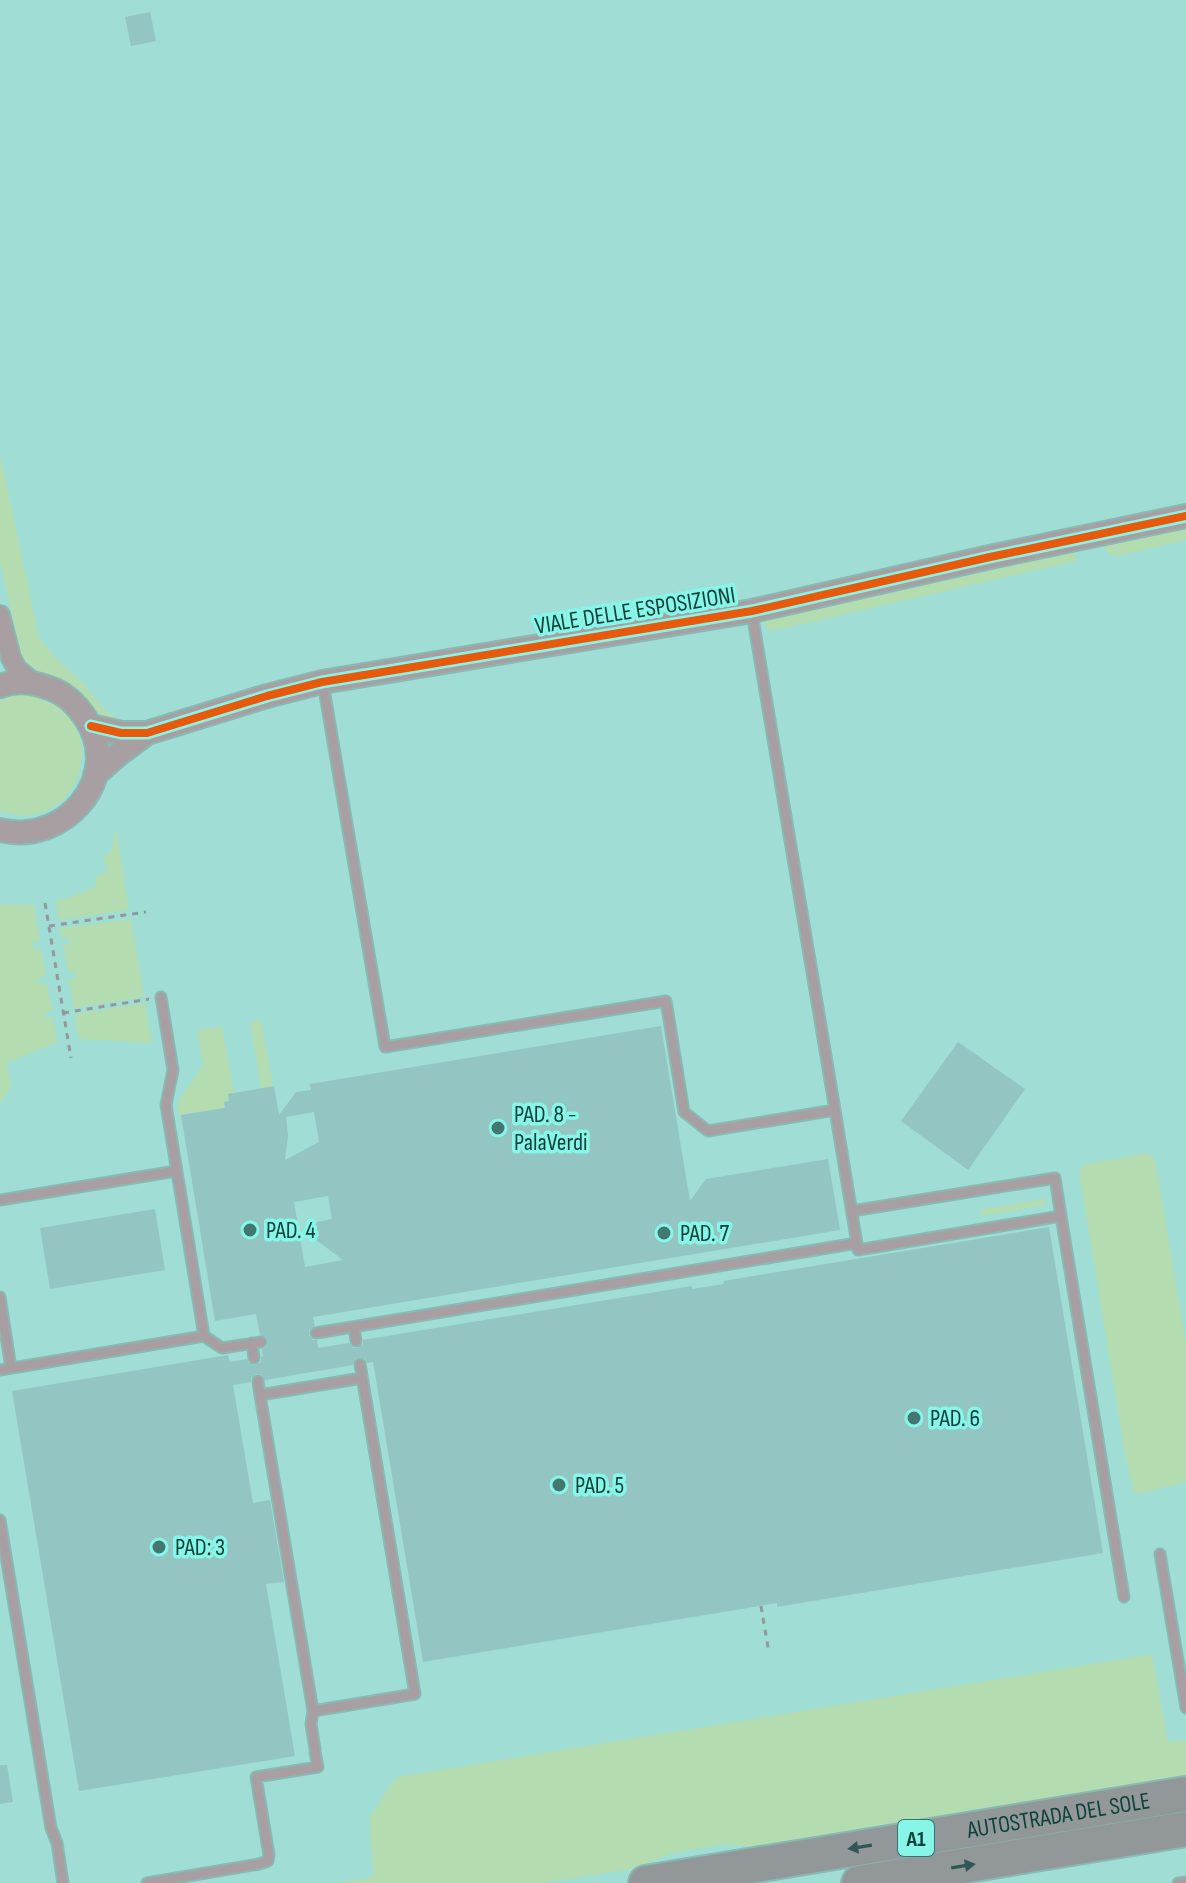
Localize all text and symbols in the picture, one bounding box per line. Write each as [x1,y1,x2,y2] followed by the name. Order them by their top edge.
[533,580,737,641] street label: VIALE DELLE ESPOSIZIONI
[514,1100,587,1157] place label: PAD. 8 - PalaVerdi
[489,1119,507,1137] marker: PAD. 8 - PalaVerdi
[266,1216,315,1245] place label: PAD. 4
[680,1219,729,1248] place label: PAD. 7
[241,1221,259,1239] marker: PAD. 4
[655,1224,673,1242] marker: PAD. 7
[930,1404,980,1433] place label: PAD. 6
[905,1409,923,1427] marker: PAD. 6
[575,1471,624,1500] place label: PAD. 5
[550,1476,568,1494] marker: PAD. 5
[175,1533,225,1562] place label: PAD: 3
[150,1538,168,1556] marker: PAD: 3
[964,1786,1152,1845] street label: AUTOSTRADA DEL SOLE
[898,1820,934,1856] road number: A1
[848,1842,873,1854] one-way arrow
[951,1859,976,1871] one-way arrow

